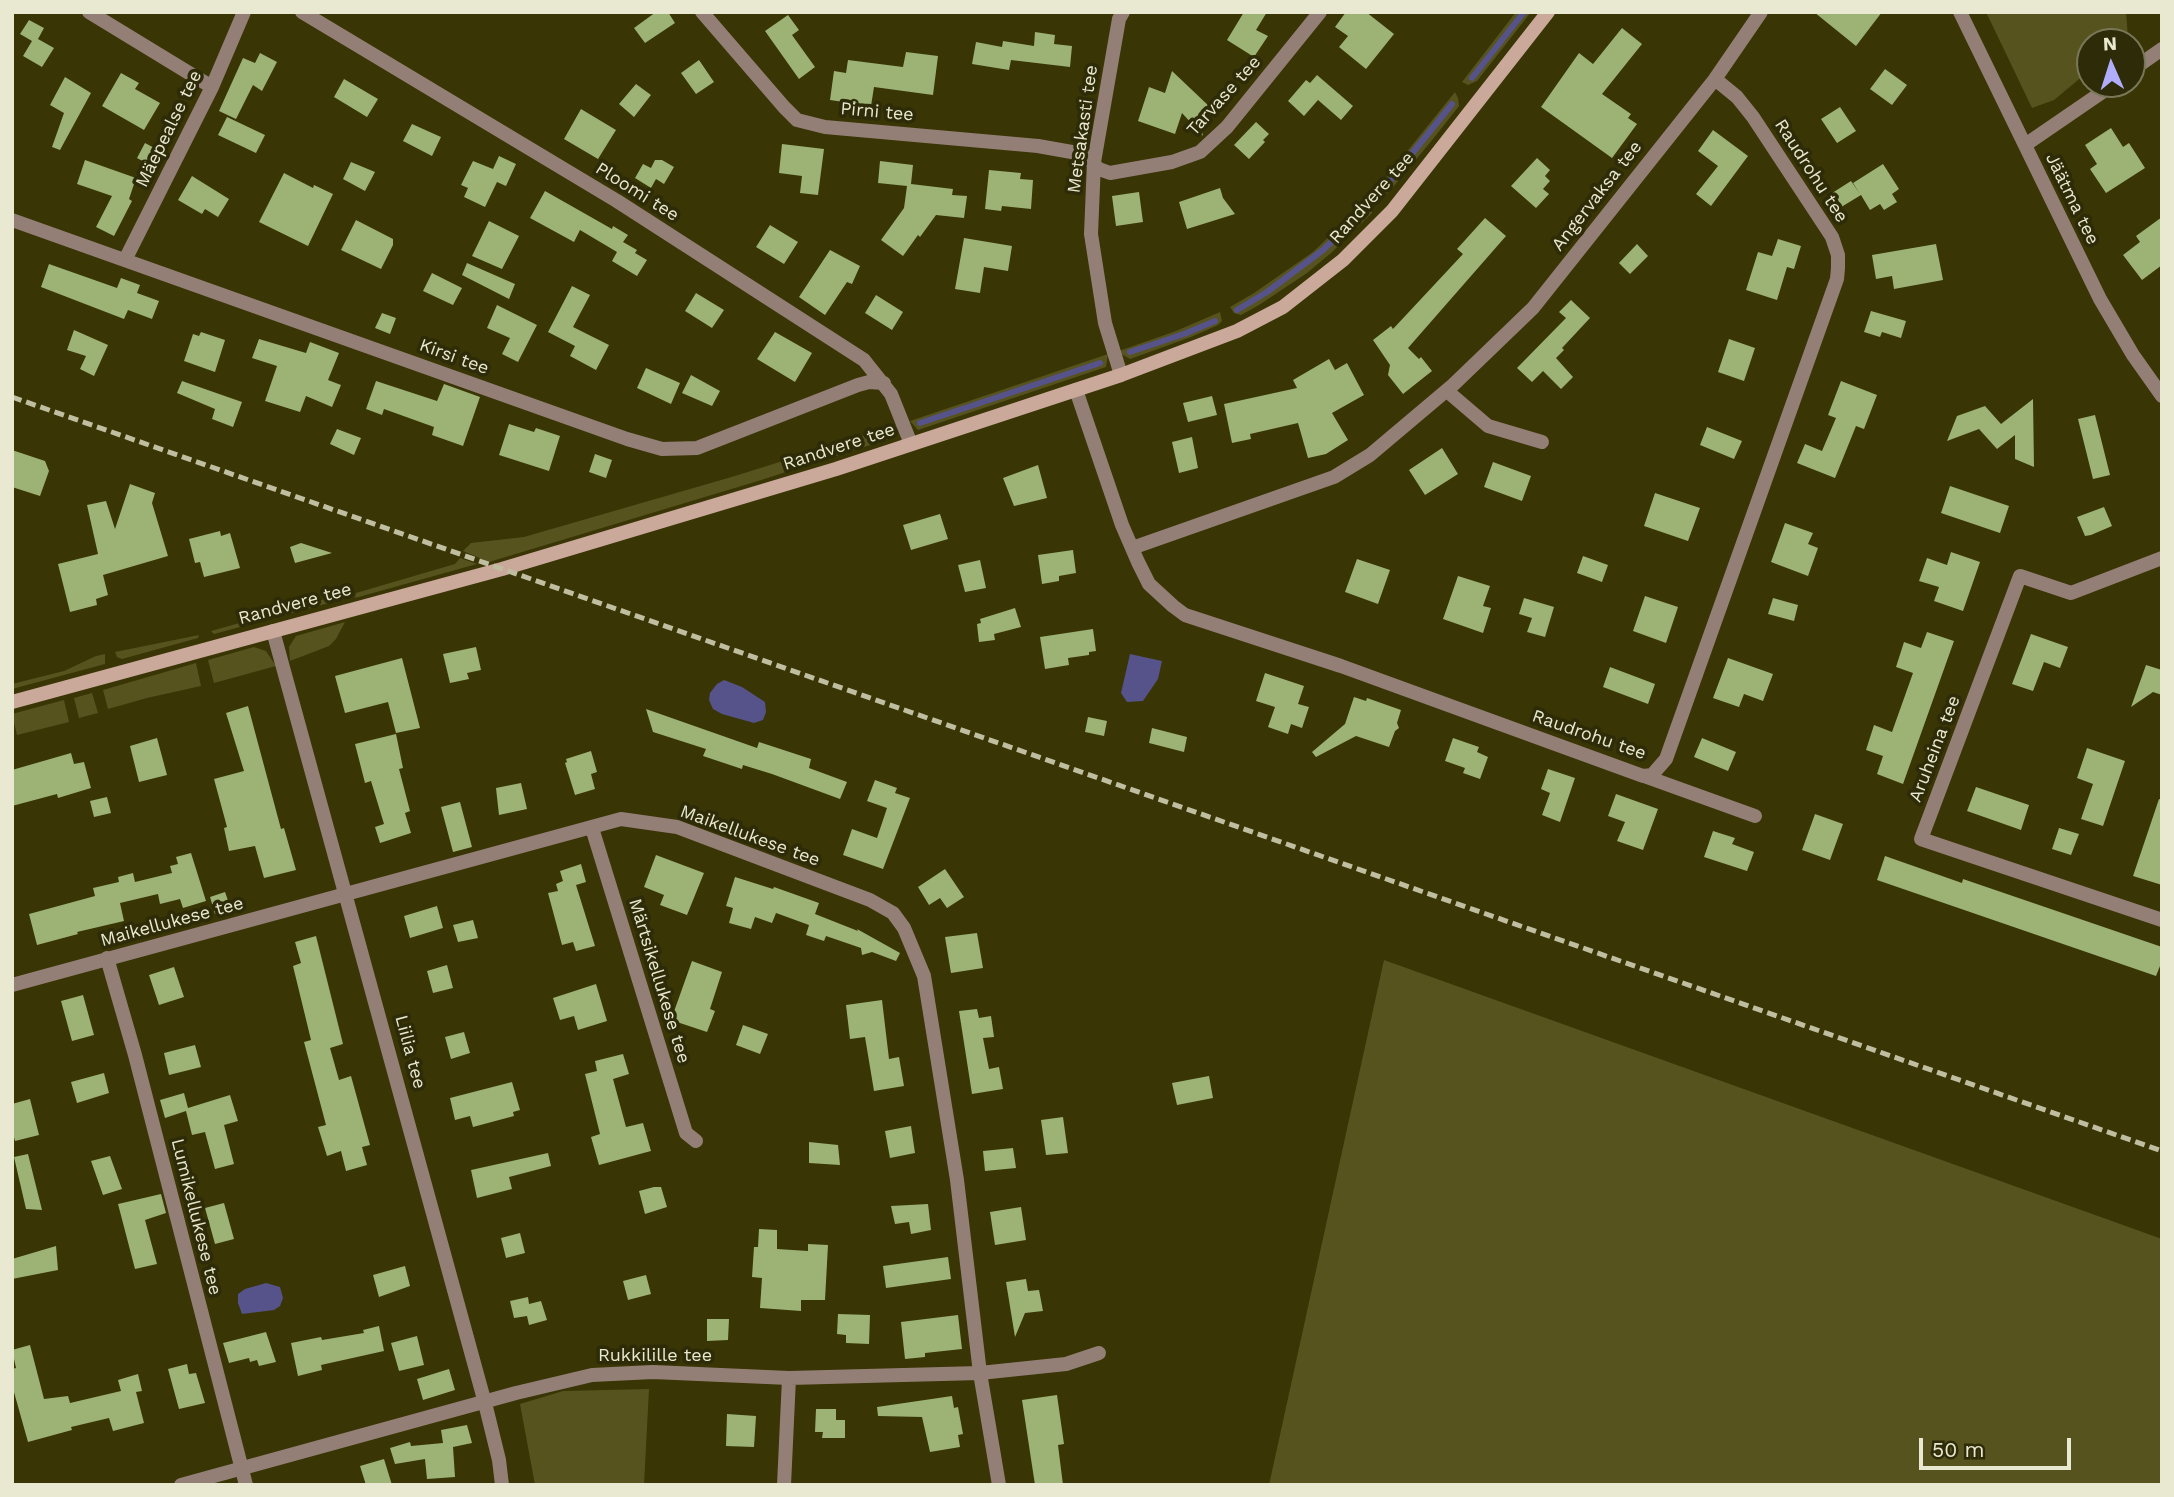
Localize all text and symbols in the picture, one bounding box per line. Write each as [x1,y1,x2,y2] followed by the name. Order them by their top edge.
[2076,28,2146,98] north arrow
[2102,32,2118,55] text: N
[1182,52,1266,140] street label: Tarvase tee
[1063,64,1103,194] street label: Metsakasti tee
[131,67,207,191] street label: Mäepealse tee
[839,98,915,126] street label: Pirni tee
[1770,115,1852,227] street label: Raudrohu tee
[1547,137,1647,255] street label: Angervaksa tee
[1325,148,1419,248] street label: Randvere tee
[2041,150,2103,248] street label: Jäätma tee
[591,158,683,226] street label: Ploomi tee
[416,334,492,380] street label: Kirsi tee
[780,419,898,475] street label: Randvere tee
[236,579,354,629] street label: Randvere tee
[1905,693,1965,805] street label: Aruheina tee
[1529,705,1649,765] street label: Raudrohu tee
[677,801,823,871] street label: Maikellukese tee
[98,893,246,951] street label: Maikellukese tee
[624,896,694,1066] street label: Märtsikellukese tee
[390,1013,430,1091] street label: Liilia tee
[166,1136,226,1298] street label: Lumikellukese tee
[598,1345,712,1367] street label: Rukkilille tee
[1922,1424,2074,1468] scale bar
[1932,1437,1984,1462] text: 50 m

